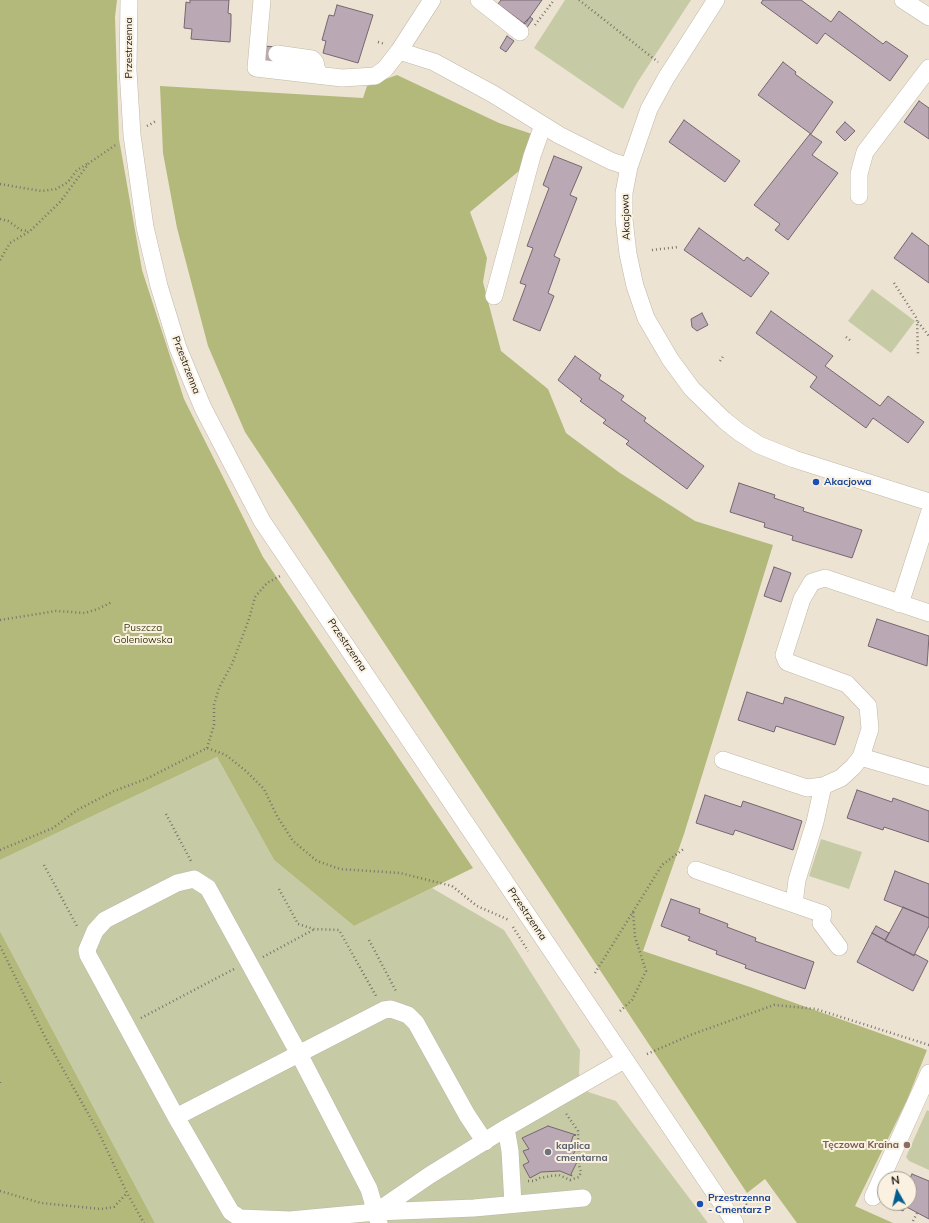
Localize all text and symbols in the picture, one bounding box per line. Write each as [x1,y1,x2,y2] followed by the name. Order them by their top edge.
[123,18,135,78] street label: Przestrzenna
[619,194,633,240] street label: Akacjowa
[169,334,203,396] street label: Przestrzenna
[824,476,872,488] place label: Akacjowa
[811,477,821,487] marker: Akacjowa
[325,616,369,674] street label: Przestrzenna
[113,622,173,646] park label: Puszcza Goleniowska
[505,885,549,943] street label: Przestrzenna
[823,1139,899,1151] place label: Tęczowa Kraina
[556,1140,608,1164] place label: kaplica cmentarna
[902,1140,912,1150] marker: Tęczowa Kraina
[543,1147,553,1157] marker: kaplica cmentarna
[877,1171,917,1211] north arrow
[890,1173,901,1188] text: N
[708,1192,771,1216] place label: Przestrzenna - Cmentarz P
[695,1199,705,1209] marker: Przestrzenna - Cmentarz P

